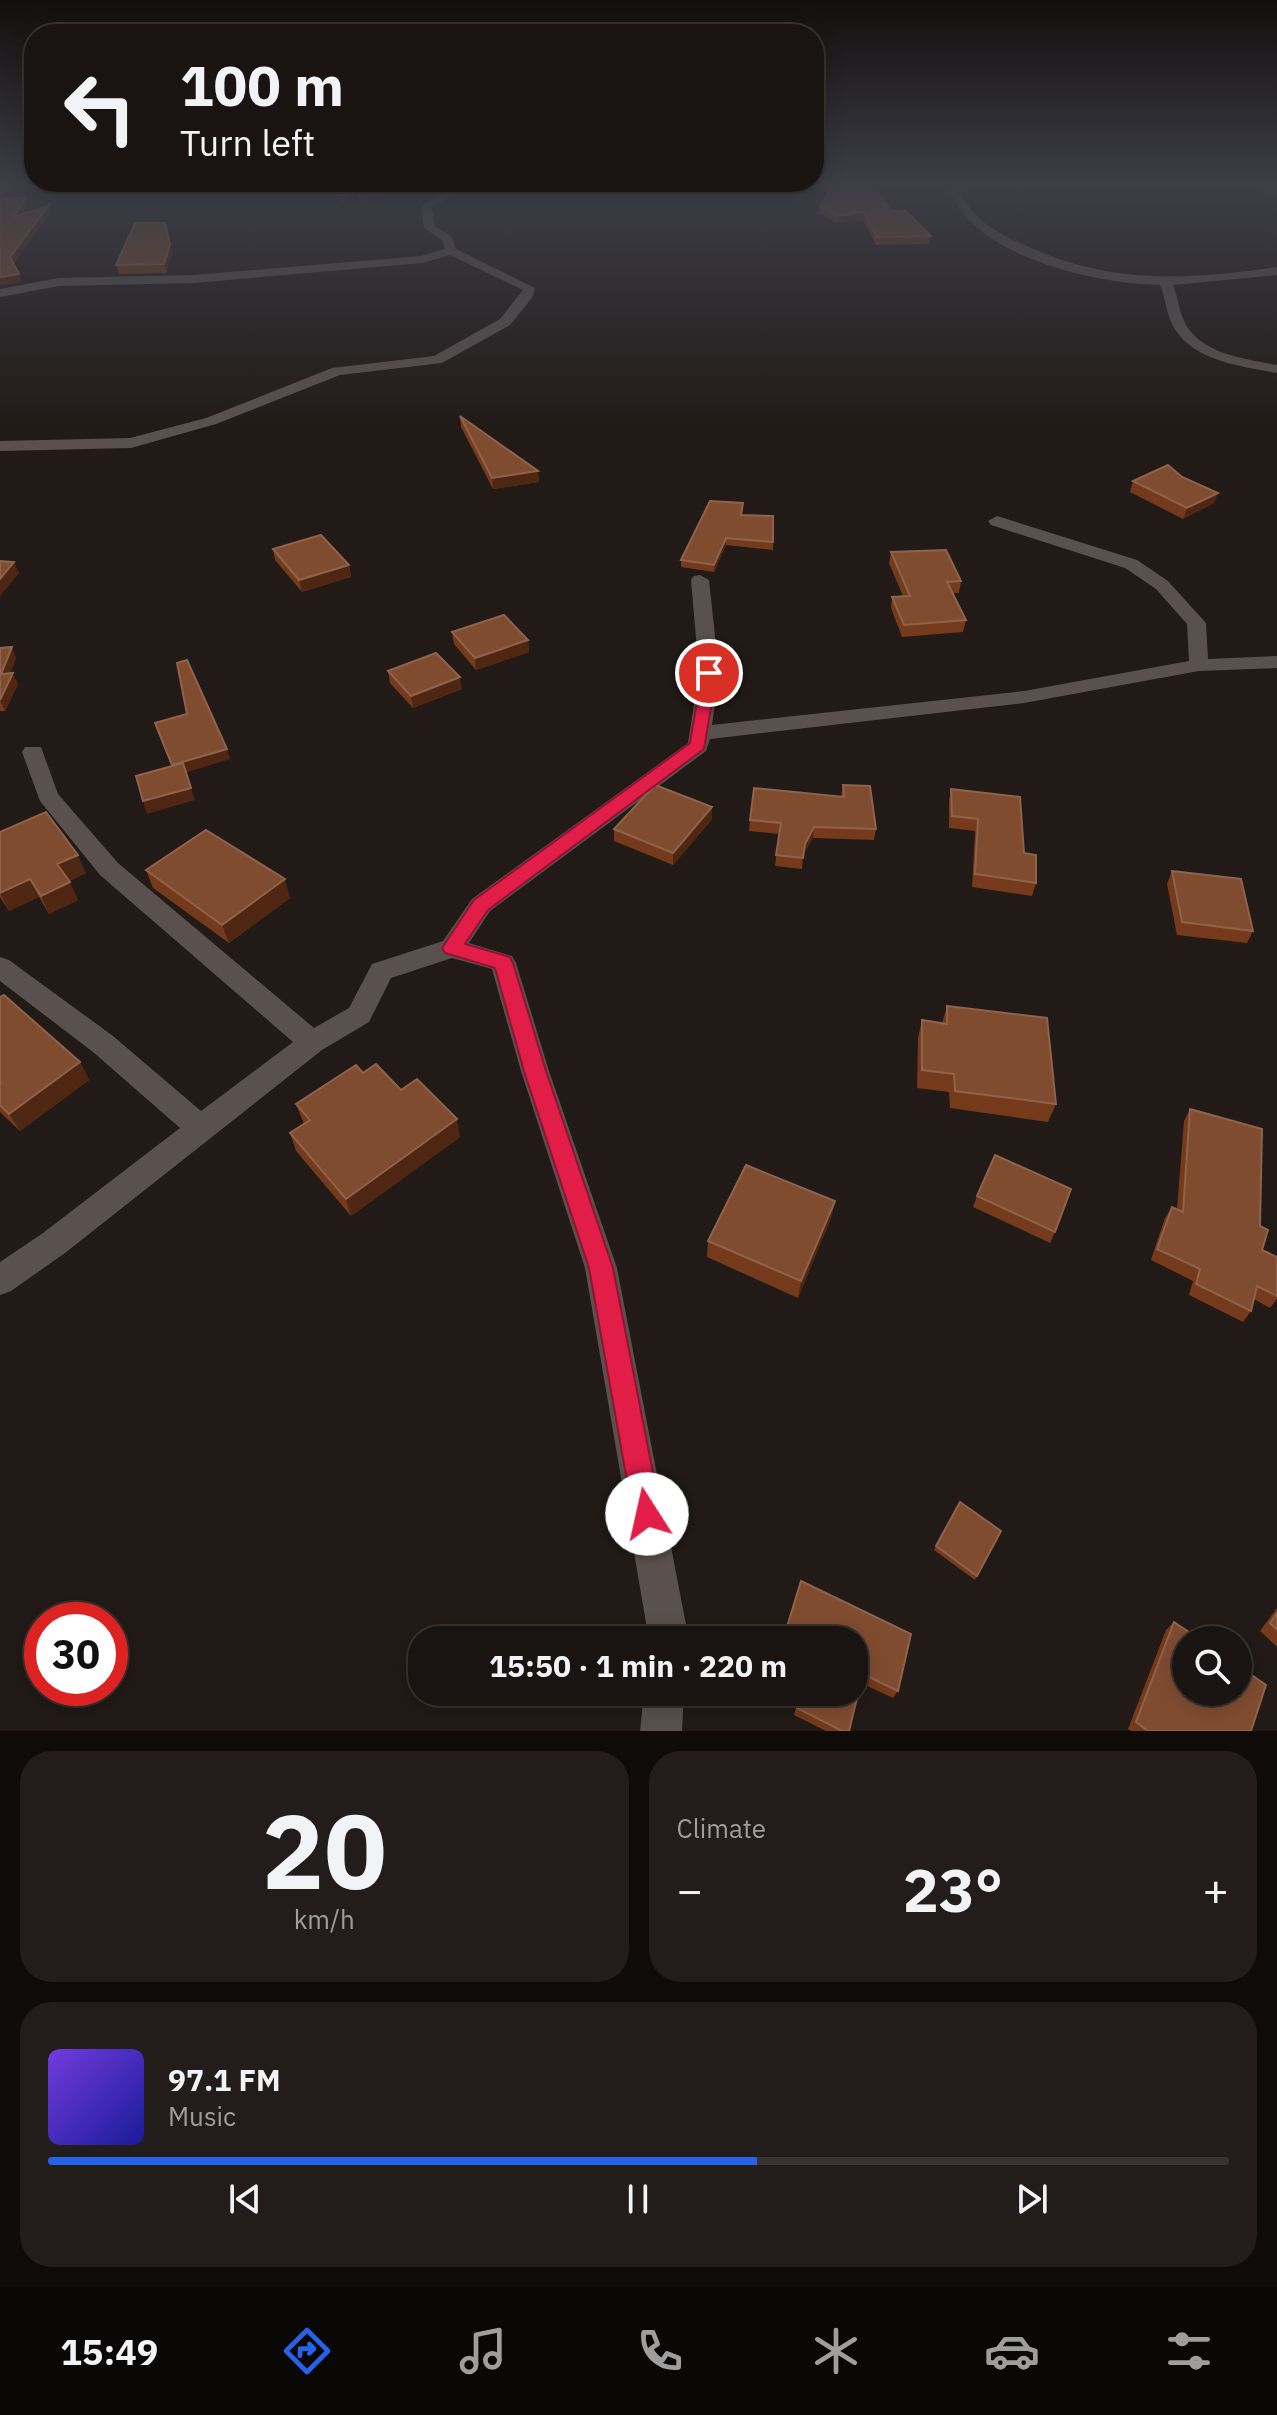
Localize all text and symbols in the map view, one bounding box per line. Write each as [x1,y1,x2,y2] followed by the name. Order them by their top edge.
[180,49,344,121] text: 100 m
[48,56,152,160] icon: left
[180,119,315,166] text: Turn left
[675,639,743,707] pin
[687,651,731,695] icon: arrive
[605,1472,689,1556] position arrow
[24,1602,128,1706] speed limit sign: 30
[1172,1626,1252,1706] map controls
[1172,1626,1252,1706] button: search
[489,1646,787,1685] text: 15:50 · 1 min · 220 m
[262,1782,387,1918] text: 20
[677,1811,766,1845] text: Climate
[903,1850,1003,1929] text: 23°
[677,1861,703,1918] text: −
[1203,1861,1229,1918] text: +
[294,1902,355,1936] text: km/h
[168,2060,281,2099] text: 97.1 FM
[168,2099,236,2133] text: Music
[223,2177,267,2221] icon: previous
[616,2177,660,2221] icon: pause
[1010,2177,1054,2221] icon: next
[279,2323,335,2379] icon: directions
[455,2323,511,2379] icon: music
[632,2323,688,2379] icon: phone
[808,2323,864,2379] icon: climate
[984,2323,1040,2379] icon: car
[1161,2323,1217,2379] icon: filters
[60,2328,158,2375] text: 15:49

